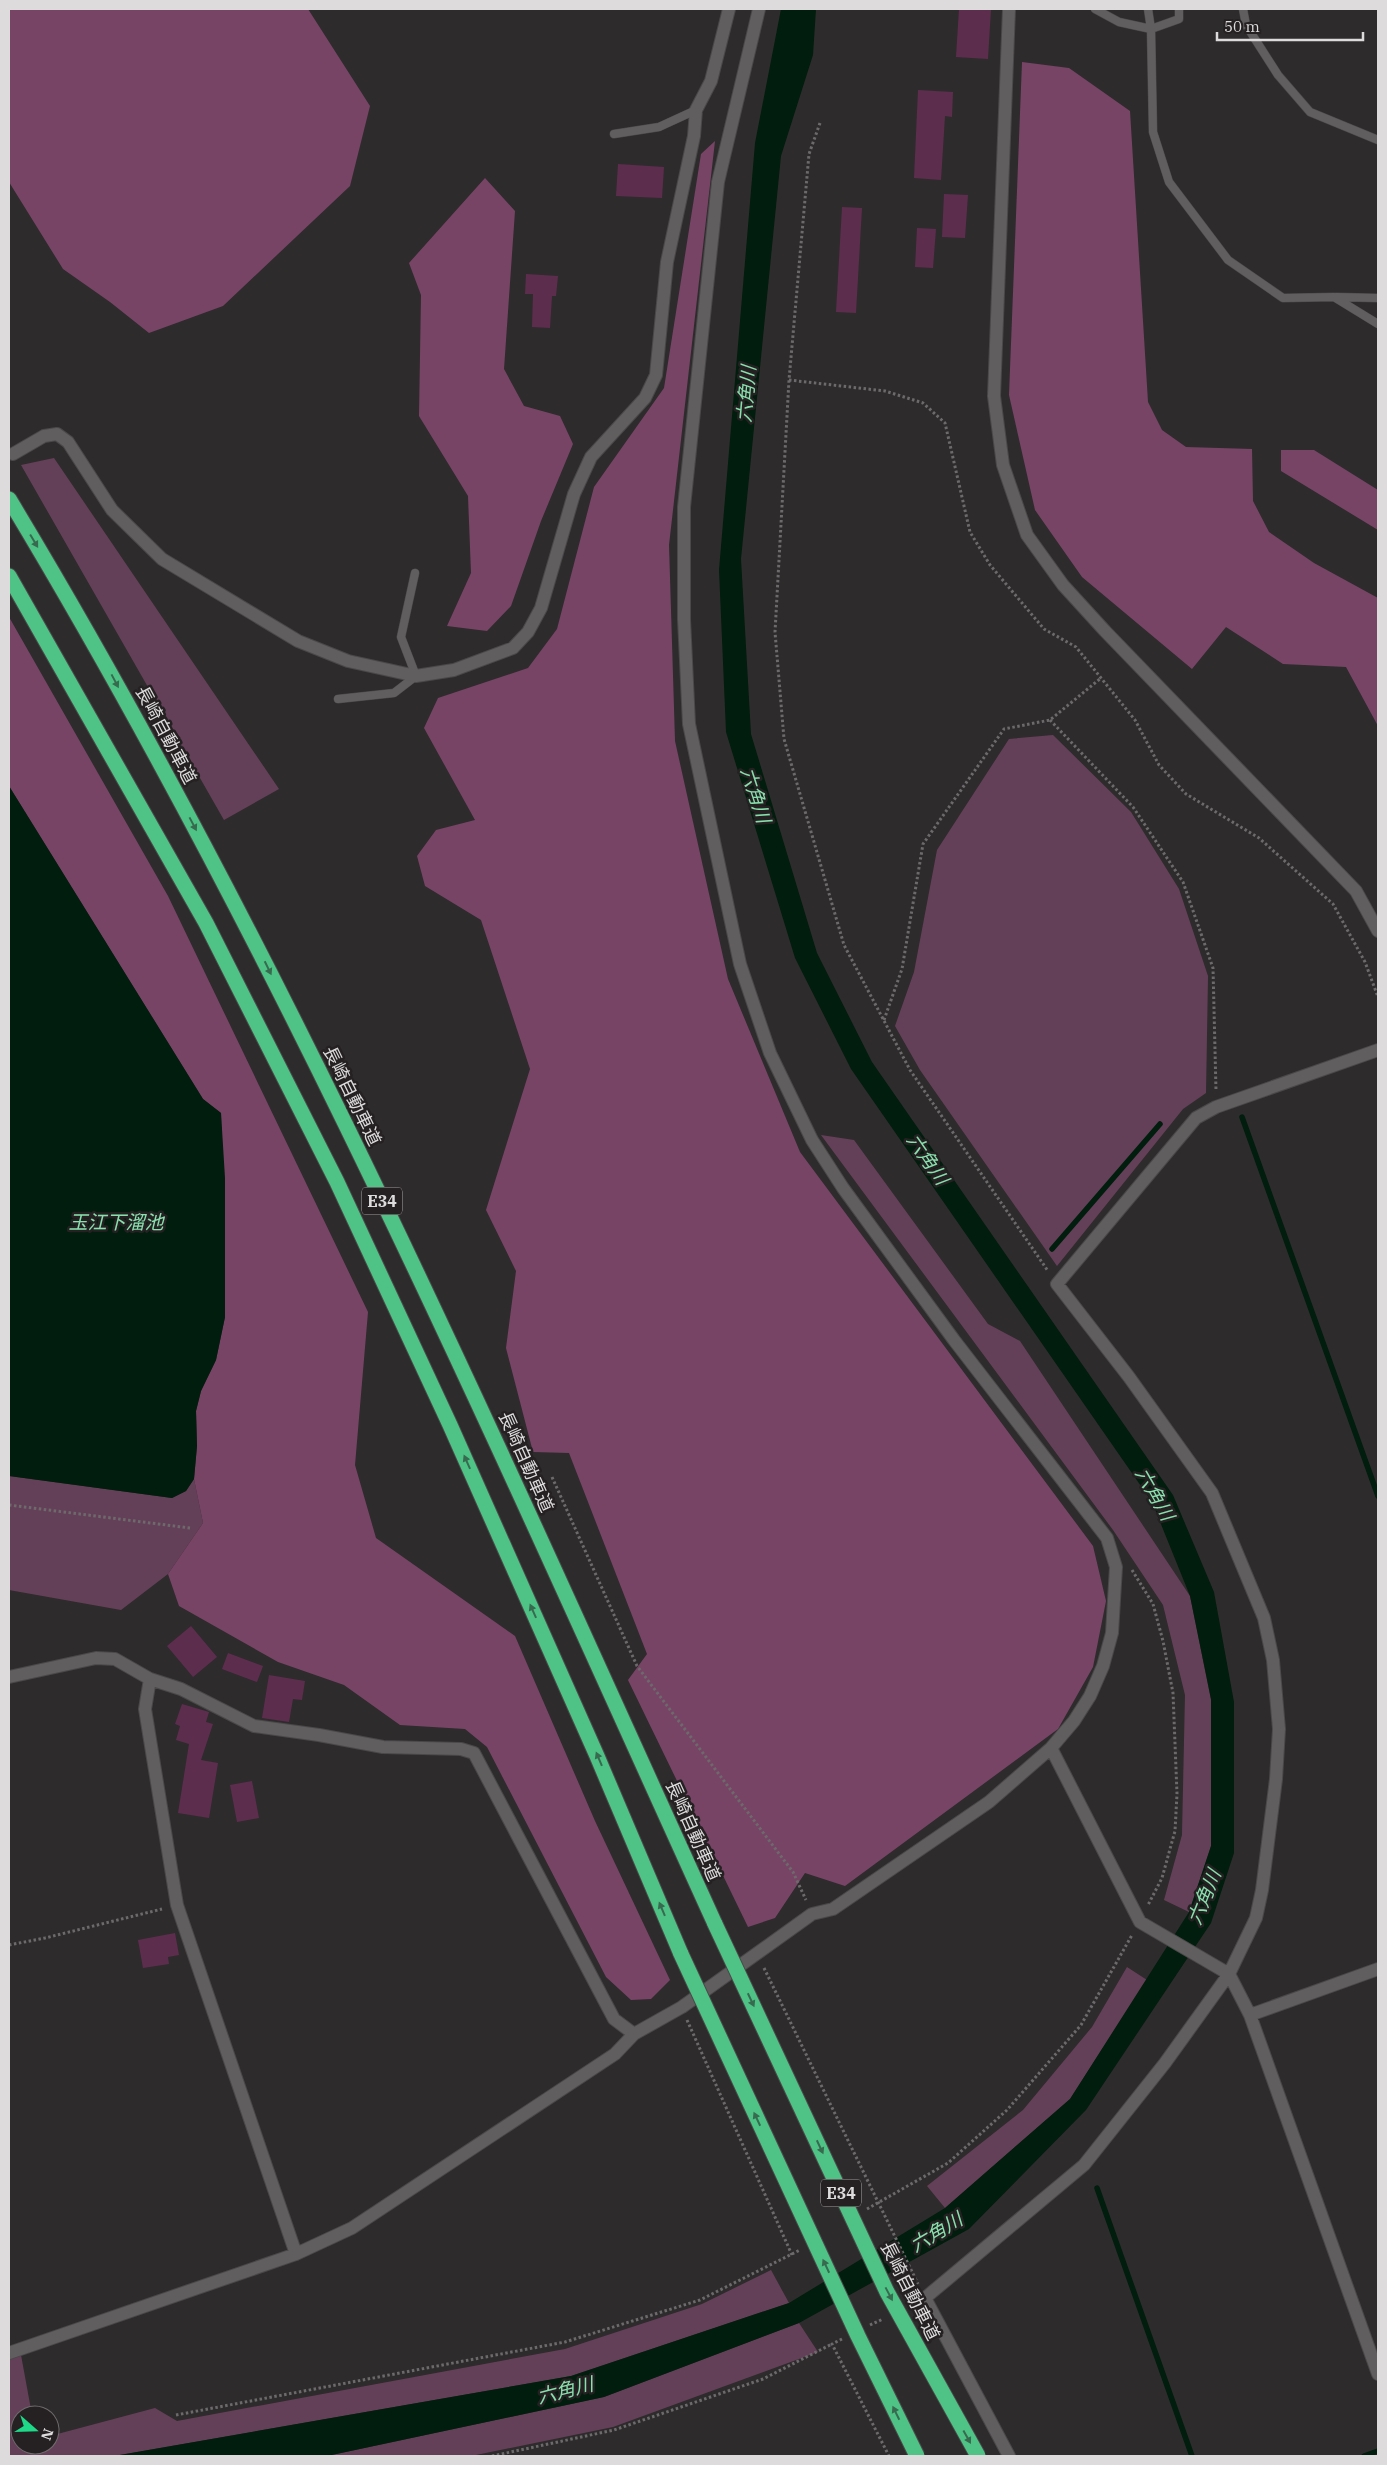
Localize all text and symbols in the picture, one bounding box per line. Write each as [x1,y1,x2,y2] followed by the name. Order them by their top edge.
[1217,10,1363,42] scale bar
[1224,17,1260,36] text: 50 m
[732,363,761,423] water label: 六角川
[29,534,38,547] one-way arrow
[111,674,119,689] one-way arrow
[131,682,202,788] street label: 長崎自動車道
[736,764,777,828] water label: 六角川
[189,817,197,832] one-way arrow
[264,961,272,975] one-way arrow
[318,1042,386,1149] street label: 長崎自動車道
[902,1129,955,1191] water label: 六角川
[362,1188,402,1214] road number: E34
[68,1210,165,1234] water label: 玉江下溜池
[494,1408,559,1516] street label: 長崎自動車道
[462,1455,470,1469] one-way arrow
[1130,1463,1181,1526] water label: 六角川
[528,1604,536,1618] one-way arrow
[594,1752,602,1766] one-way arrow
[661,1777,726,1885] street label: 長崎自動車道
[1182,1864,1227,1928] water label: 六角川
[658,1901,666,1916] one-way arrow
[747,1993,755,2007] one-way arrow
[753,2111,762,2126] one-way arrow
[816,2140,824,2154] one-way arrow
[821,2180,861,2206] road number: E34
[905,2206,968,2257] water label: 六角川
[876,2237,945,2344] street label: 長崎自動車道
[821,2259,829,2273] one-way arrow
[885,2287,893,2302] one-way arrow
[534,2371,597,2409] water label: 六角川
[10,2405,60,2455] north arrow
[892,2405,900,2420] one-way arrow
[37,2426,58,2443] text: N
[963,2430,971,2444] one-way arrow

